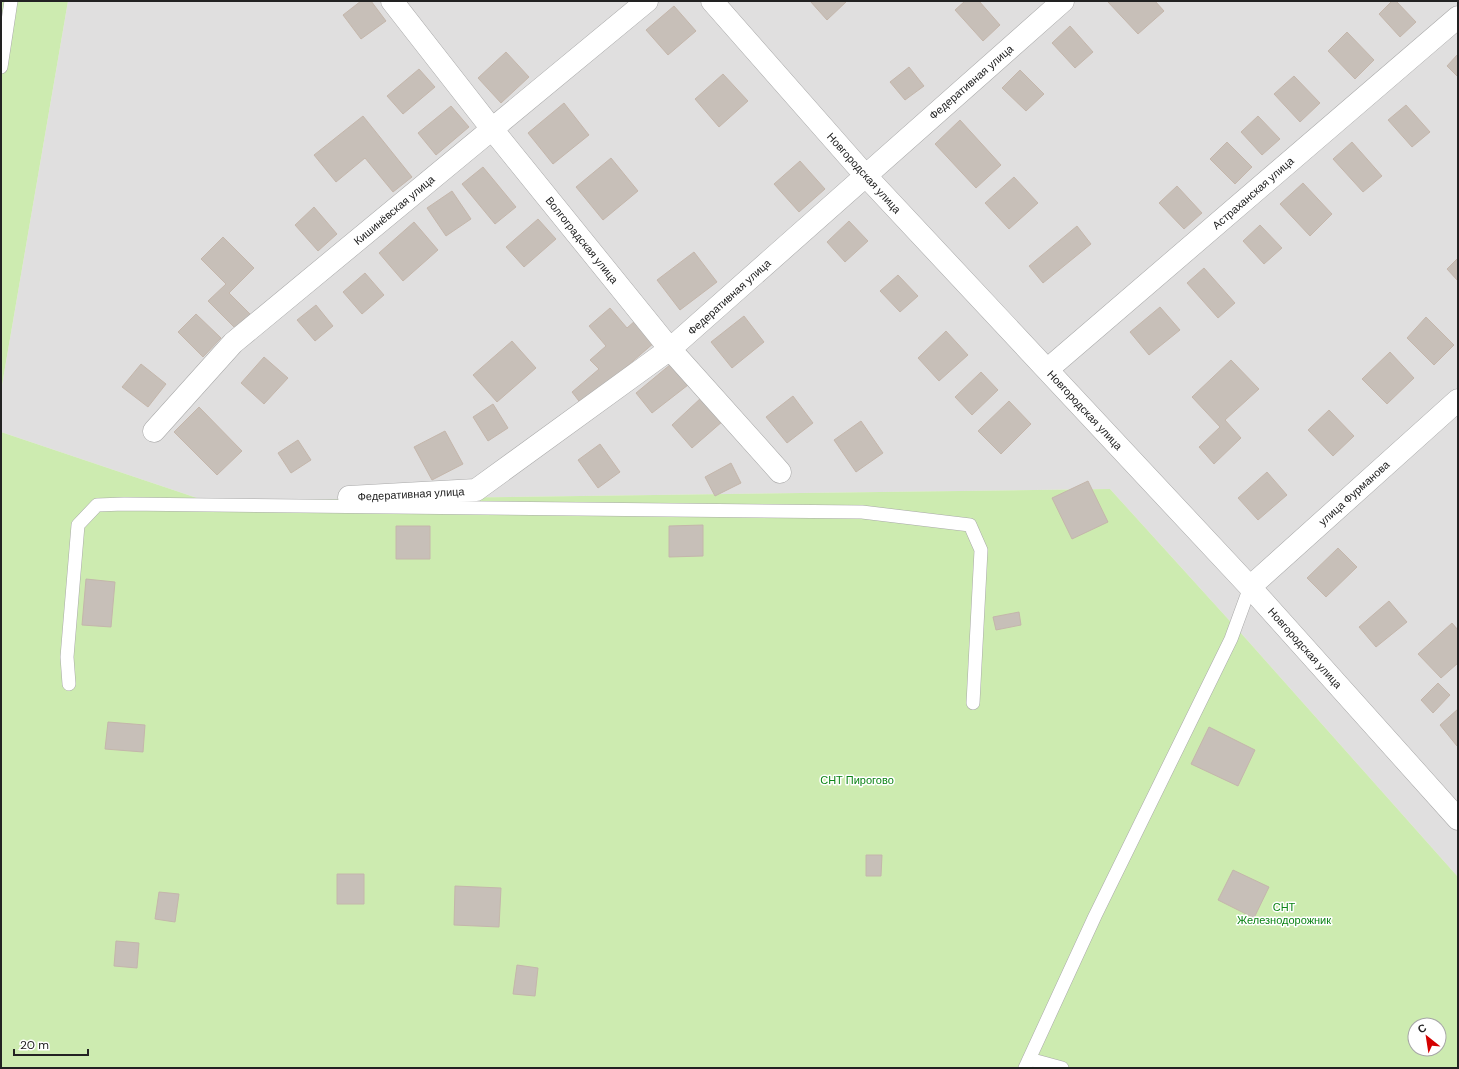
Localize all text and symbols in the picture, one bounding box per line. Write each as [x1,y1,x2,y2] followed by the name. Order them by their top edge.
[926,41,1017,122] street label: Федеративная улица
[824,130,905,217] street label: Новгородская улица
[1209,153,1297,232] street label: Астраханская улица
[351,172,438,248] street label: Кишинёвская улица
[543,194,622,287] street label: Волгоградская улица
[685,255,774,338] street label: Федеративная улица
[1044,367,1126,453] street label: Новгородская улица
[1316,457,1393,529] street label: улица Фурманова
[357,484,466,504] street label: Федеративная улица
[1265,605,1346,692] street label: Новгородская улица
[820,773,894,787] park label: СНТ Пирогово
[1237,900,1331,927] park label: СНТ Железнодорожник
[1407,1017,1447,1057] north arrow
[1415,1020,1429,1036] text: С
[14,1031,88,1057] scale bar
[20,1037,49,1053] text: 20 m

